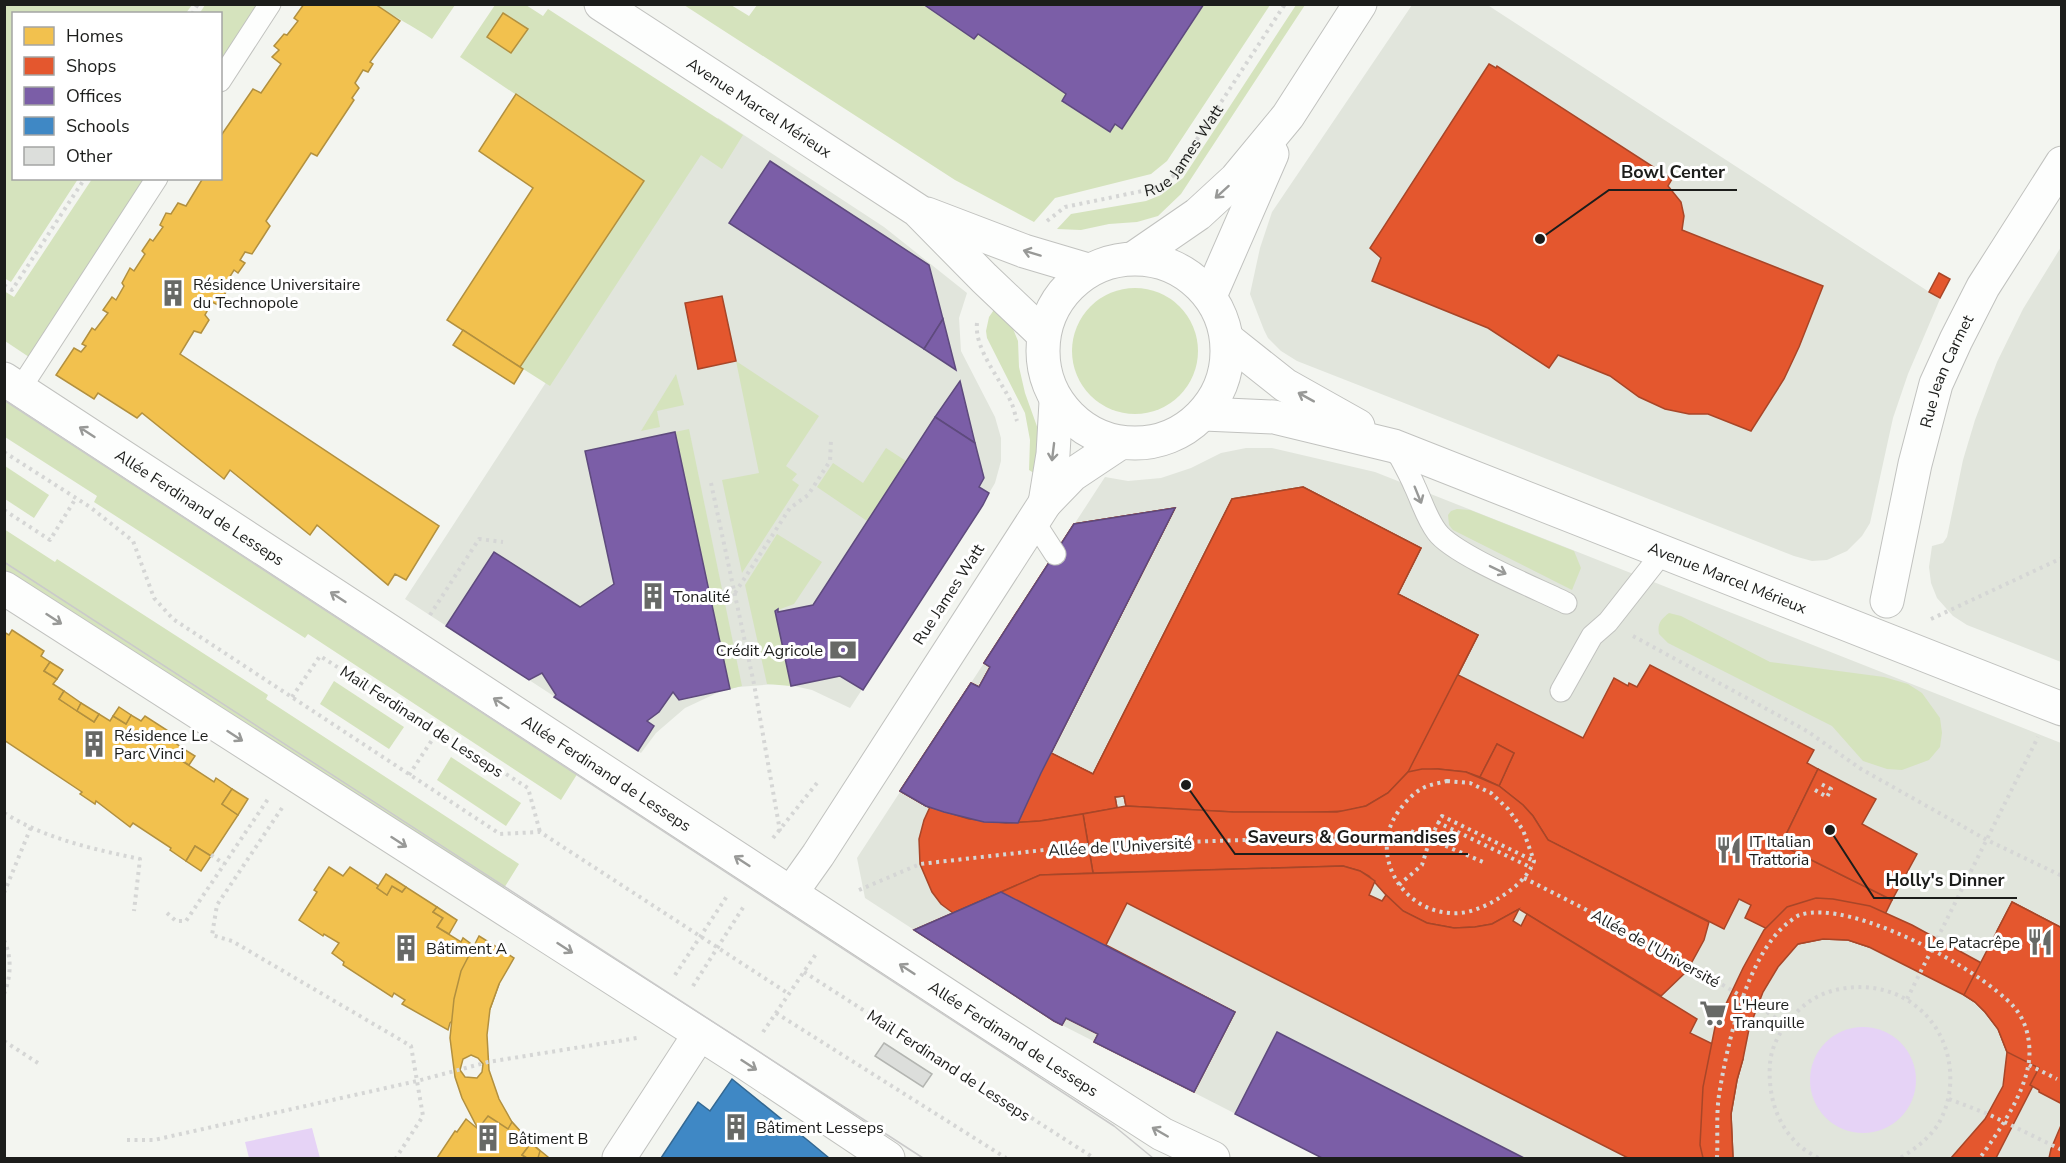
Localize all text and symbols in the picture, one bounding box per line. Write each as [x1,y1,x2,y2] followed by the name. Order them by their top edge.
[12,12,222,180] legend
[66,24,123,48] text: Homes
[682,53,836,164] street label: Avenue Marcel Mérieux
[66,54,116,78] text: Shops
[66,84,122,108] text: Offices
[1142,100,1229,202] street label: Rue James Watt
[66,114,130,138] text: Schools
[66,144,113,168] text: Other
[1609,154,1737,190] callout: Bowl Center
[1621,160,1725,184] text: Bowl Center
[1215,185,1230,199] one-way arrow
[1023,247,1042,258] one-way arrow
[193,274,360,314] place label: Résidence Universitaire du Technopole
[158,278,188,308] building icon: Résidence Universitaire du Technopole
[1915,311,1979,430] street label: Rue Jean Carmet
[1298,390,1315,402] one-way arrow
[78,426,95,439] one-way arrow
[1047,442,1058,462] one-way arrow
[110,444,288,571] street label: Allée Ferdinand de Lesseps
[1414,486,1425,504] one-way arrow
[1645,537,1810,620] street label: Avenue Marcel Mérieux
[908,540,990,649] street label: Rue James Watt
[1489,565,1507,576] one-way arrow
[638,581,668,611] building icon: Tonalité
[673,586,730,608] place label: Tonalité
[330,590,347,602] one-way arrow
[45,614,62,626] one-way arrow
[828,635,858,665] bank icon: Crédit Agricole
[716,640,823,662] place label: Crédit Agricole
[336,661,507,783] street label: Mail Ferdinand de Lesseps
[493,697,510,709] one-way arrow
[517,710,695,837] street label: Allée Ferdinand de Lesseps
[114,725,208,765] place label: Résidence Le Parc Vinci
[79,729,109,759] building icon: Résidence Le Parc Vinci
[226,730,243,742] one-way arrow
[1235,818,1468,854] callout: Saveurs & Gourmandises
[1247,825,1457,849] text: Saveurs & Gourmandises
[1749,831,1811,871] place label: IT Italian Trattoria
[1048,832,1193,862] street label: Allée de l'Université
[1714,835,1744,865] restaurant icon: IT Italian Trattoria
[390,836,407,848] one-way arrow
[734,855,751,867] one-way arrow
[1874,862,2017,898] callout: Holly's Dinner
[1885,868,2005,892] text: Holly's Dinner
[1587,904,1724,993] street label: Allée de l'Université
[2025,927,2055,957] restaurant icon: Le Patacrêpe
[1927,932,2020,954] place label: Le Patacrêpe
[391,933,421,963] building icon: Bâtiment A
[426,938,508,960] place label: Bâtiment A
[556,943,573,955] one-way arrow
[899,963,915,975] one-way arrow
[924,976,1102,1102] street label: Allée Ferdinand de Lesseps
[1733,994,1805,1034] place label: L'Heure Tranquille
[1698,998,1728,1028] supermarket icon: L'Heure Tranquille
[863,1005,1034,1127] street label: Mail Ferdinand de Lesseps
[740,1060,757,1072] one-way arrow
[721,1112,751,1142] building icon: Bâtiment Lesseps
[756,1117,884,1139] place label: Bâtiment Lesseps
[473,1123,503,1153] building icon: Bâtiment B
[1152,1126,1169,1138] one-way arrow
[508,1128,588,1150] place label: Bâtiment B

